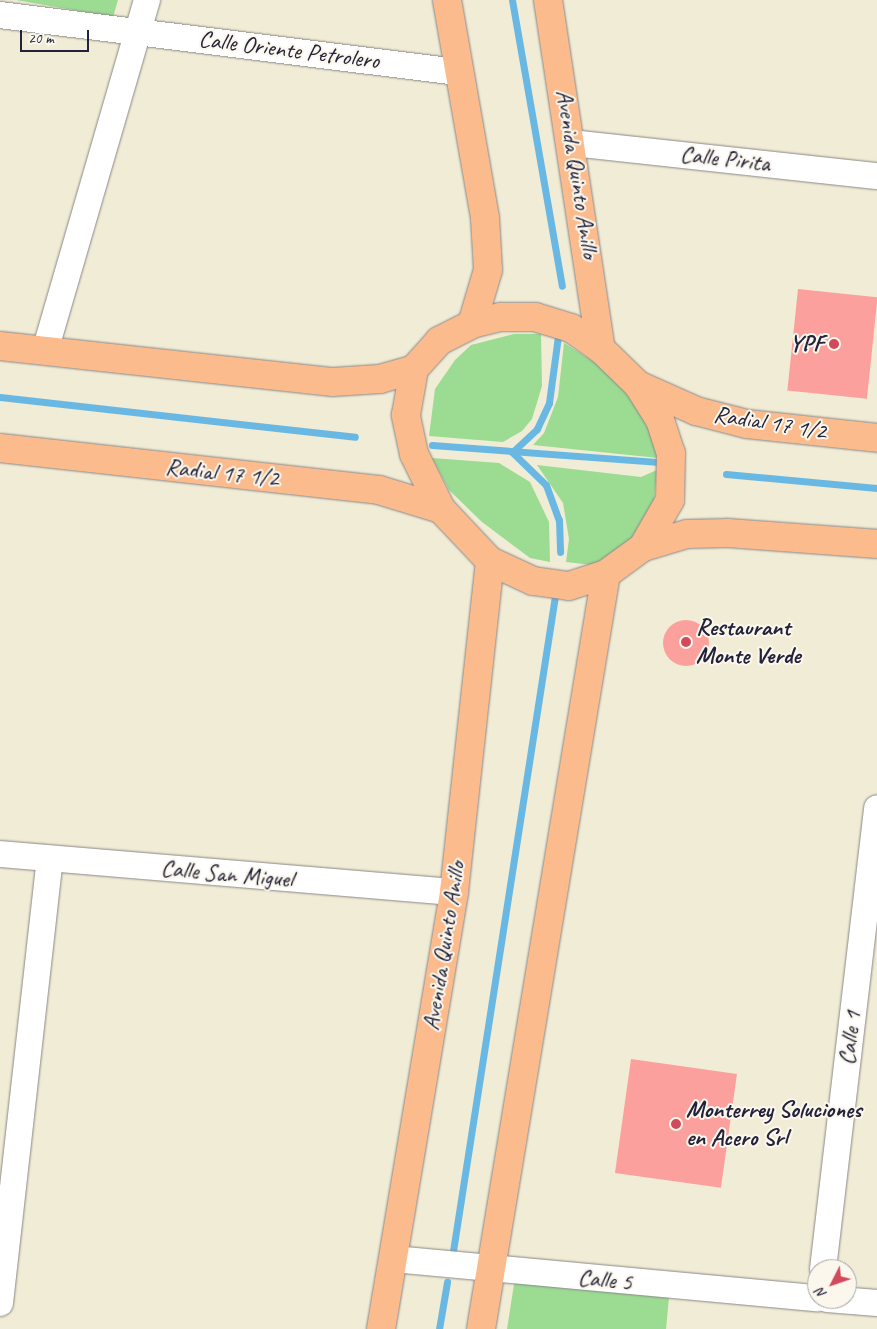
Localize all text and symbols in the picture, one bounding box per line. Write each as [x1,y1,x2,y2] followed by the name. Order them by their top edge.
[22,20,91,52] scale bar
[197,25,381,75] street label: Calle Oriente Petrolero
[28,29,54,48] text: 20 m
[549,88,605,260] street label: Avenida Quinto Anillo
[679,140,771,178] street label: Calle Pirita
[789,330,824,358] place label: YPF
[828,338,840,350] marker: YPF
[712,400,828,446] street label: Radial 17 1/2
[164,453,280,493] street label: Radial 17 1/2
[696,614,800,670] place label: Restaurant Monte Verde
[680,636,692,648] marker: Restaurant Monte Verde
[159,854,295,894] street label: Calle San Miguel
[416,860,472,1032] street label: Avenida Quinto Anillo
[832,1009,868,1067] street label: Calle 1
[686,1096,861,1152] place label: Monterrey Soluciones en Acero Srl
[670,1118,682,1130] marker: Monterrey Soluciones en Acero Srl
[807,1259,857,1309] north arrow
[577,1263,633,1297] street label: Calle 5
[812,1285,830,1302] text: N

